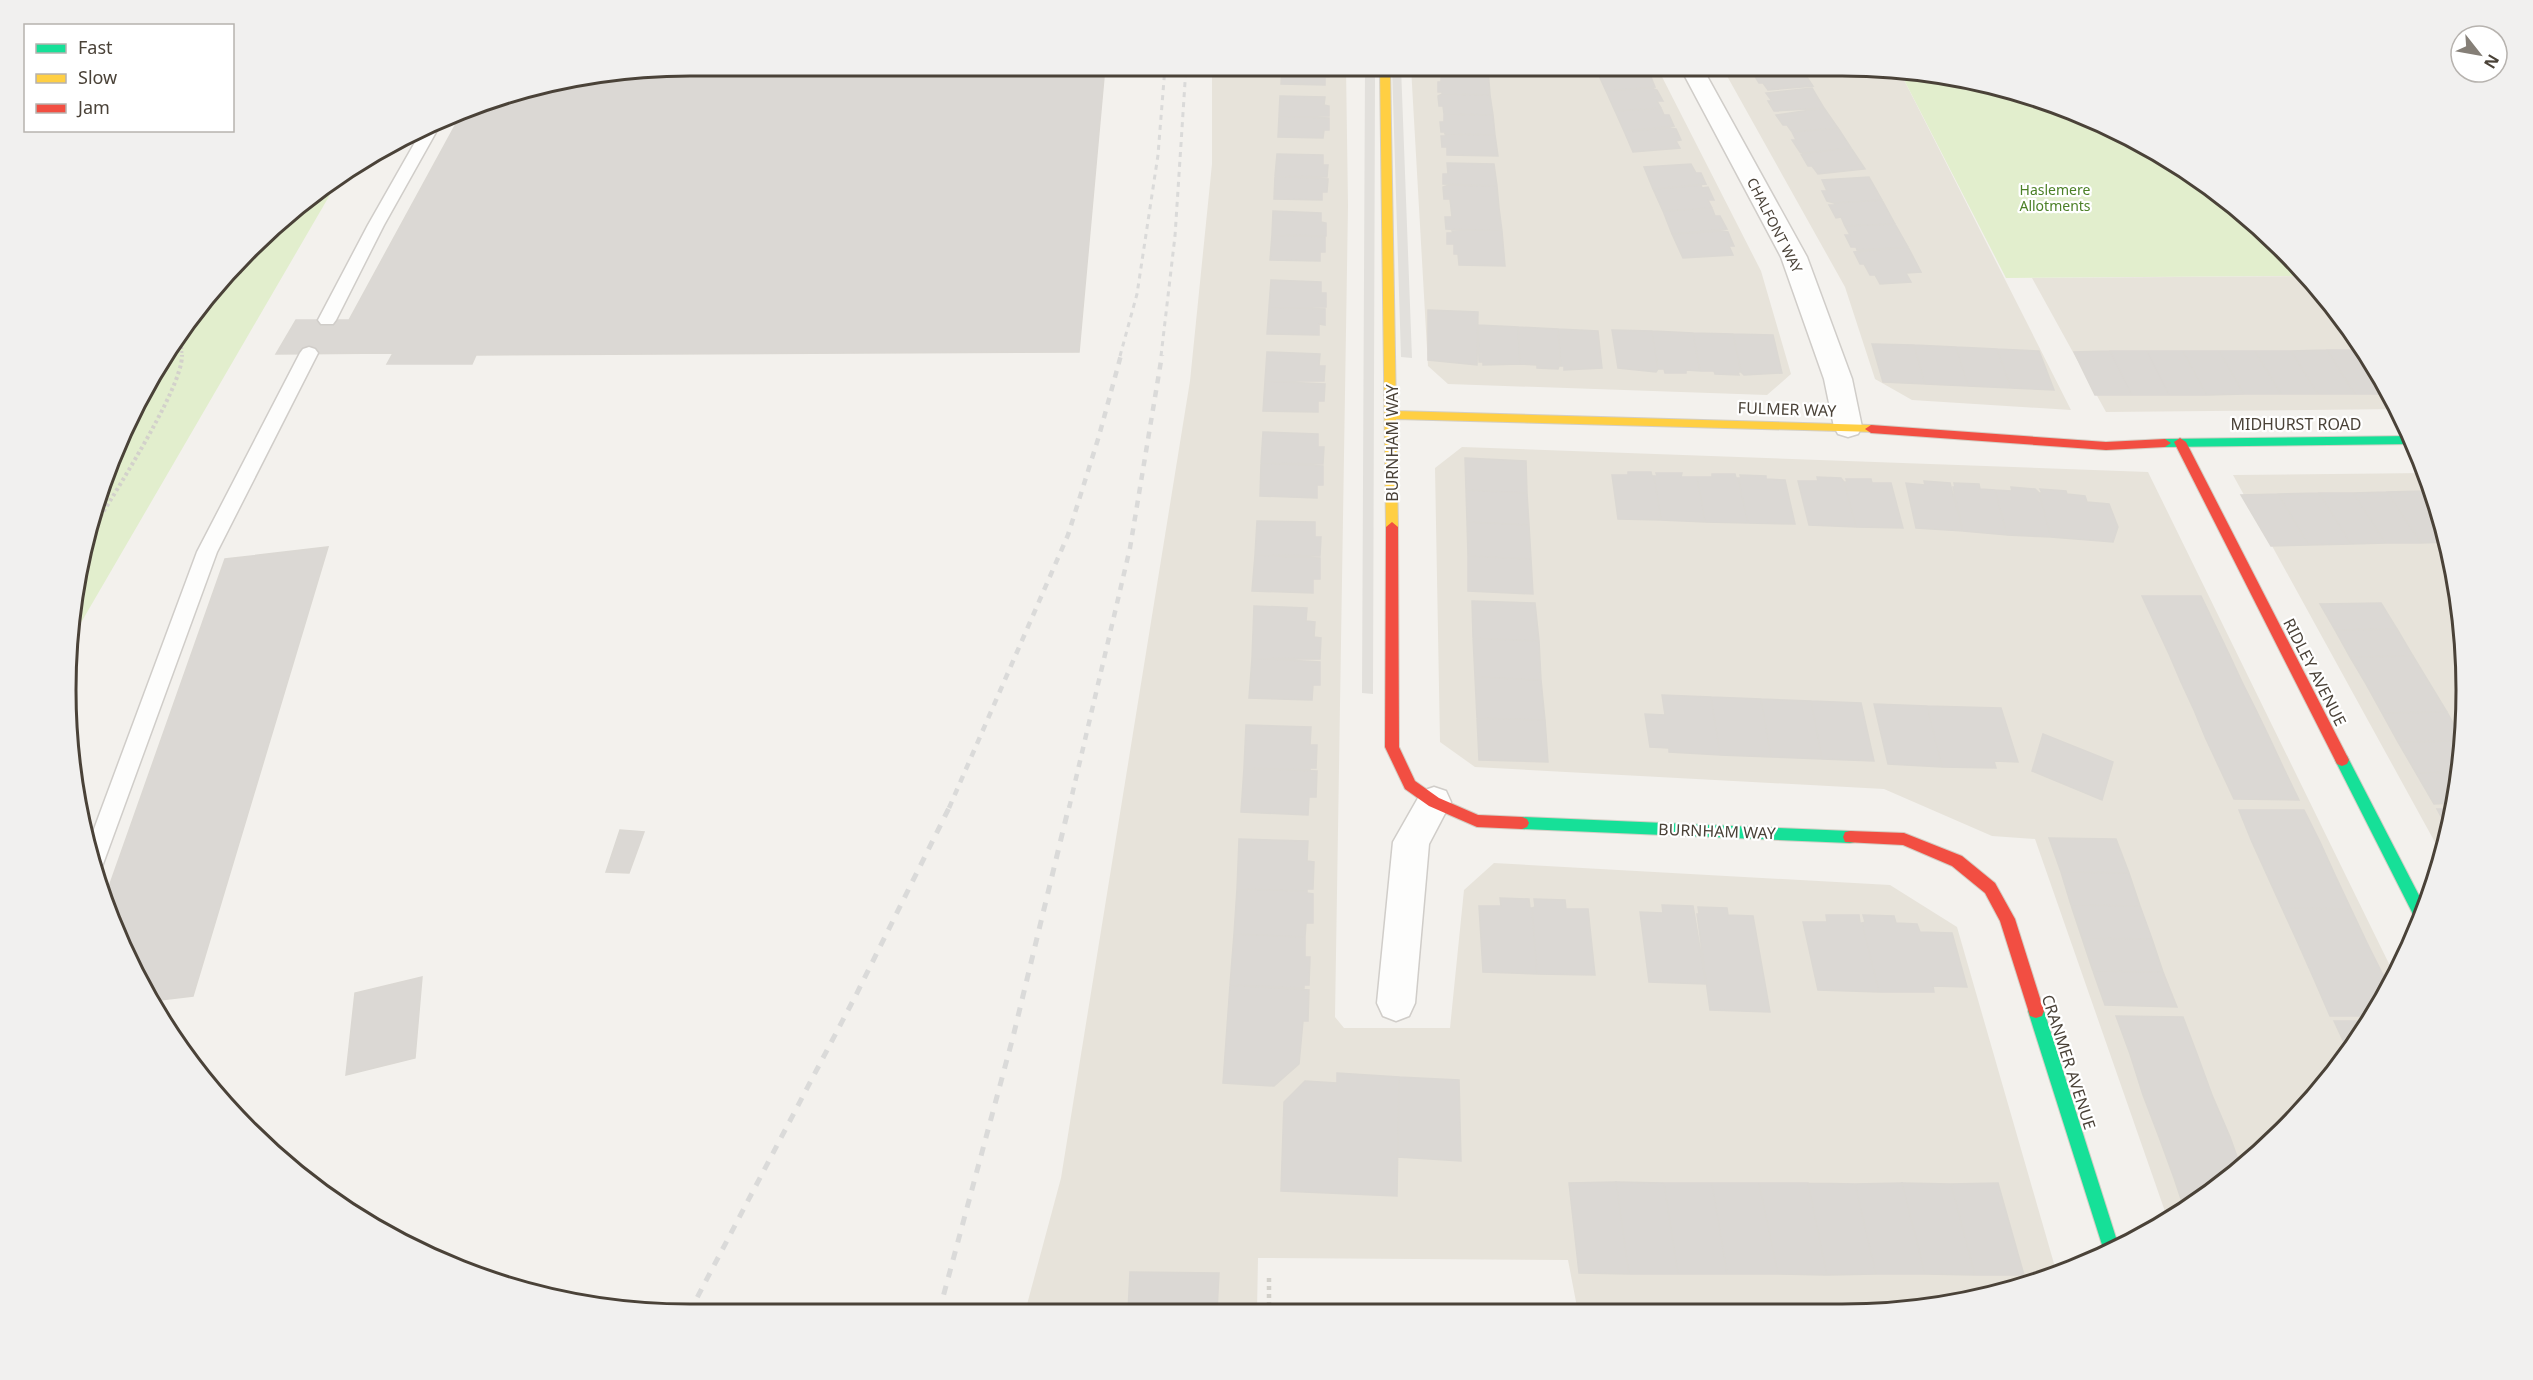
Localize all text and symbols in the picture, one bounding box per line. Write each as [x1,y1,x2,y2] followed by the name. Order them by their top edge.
[24,24,234,132] legend
[2449,24,2509,84] north arrow
[78,35,113,59] text: Fast
[2479,50,2505,73] text: N
[78,65,117,89] text: Slow
[76,95,110,119] text: Jam
[1743,174,1807,276] street label: CHALFONT WAY
[2019,180,2091,215] park label: Haslemere Allotments
[1381,383,1403,502] street label: BURNHAM WAY
[1737,396,1838,422] street label: FULMER WAY
[2231,413,2362,435] street label: MIDHURST ROAD
[2278,614,2352,730] street label: RIDLEY AVENUE
[1658,818,1777,844] street label: BURNHAM WAY
[2037,992,2101,1132] street label: CRANMER AVENUE

